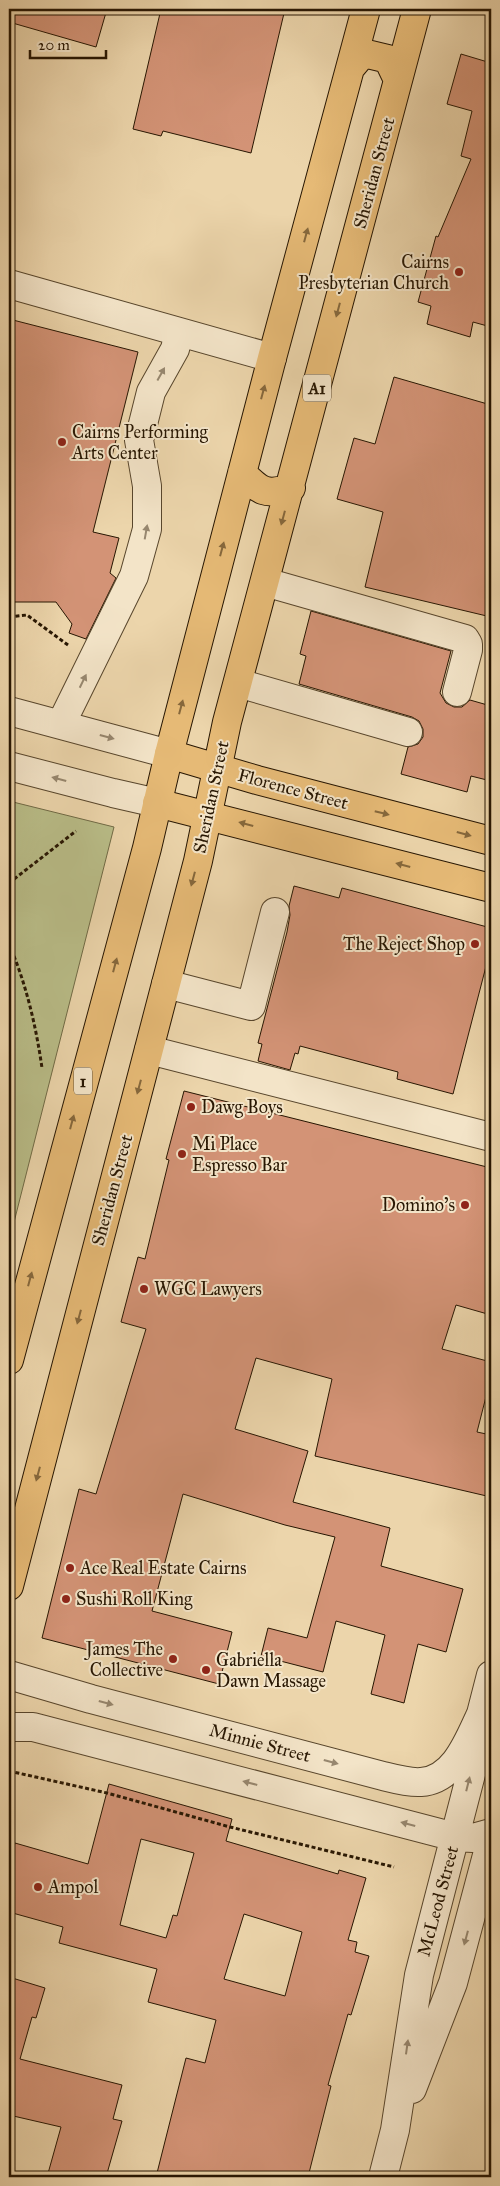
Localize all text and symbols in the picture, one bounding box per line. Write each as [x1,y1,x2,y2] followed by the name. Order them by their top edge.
[30,28,106,60] scale bar
[38,36,70,54] text: 20 m
[349,114,400,231] street label: Sheridan Street
[302,228,310,243] one-way arrow
[298,251,449,294] place label: Cairns Presbyterian Church
[453,266,465,278] marker: Cairns Presbyterian Church
[333,302,341,317] one-way arrow
[157,367,165,381] one-way arrow
[303,374,331,402] road number: A1
[259,384,267,400] one-way arrow
[71,421,208,464] place label: Cairns Performing Arts Center
[56,436,68,448] marker: Cairns Performing Arts Center
[278,510,286,525] one-way arrow
[142,523,150,539] one-way arrow
[218,542,226,557] one-way arrow
[78,673,87,688] one-way arrow
[177,699,185,714] one-way arrow
[99,733,114,741] one-way arrow
[188,738,234,855] street label: Sheridan Street
[235,764,351,814] street label: Florence Street
[51,775,66,783] one-way arrow
[374,809,389,817] one-way arrow
[239,820,254,828] one-way arrow
[457,830,472,838] one-way arrow
[396,861,411,869] one-way arrow
[189,872,197,887] one-way arrow
[343,933,465,955] place label: The Reject Shop
[469,938,481,950] marker: The Reject Shop
[111,957,119,972] one-way arrow
[74,1068,92,1094] road number: 1
[135,1080,143,1095] one-way arrow
[201,1096,283,1119] place label: Dawg Boys
[185,1101,197,1113] marker: Dawg Boys
[68,1114,76,1129] one-way arrow
[87,1131,138,1248] street label: Sheridan Street
[192,1133,287,1176] place label: Mi Place Espresso Bar
[176,1148,188,1160] marker: Mi Place Espresso Bar
[382,1194,455,1216] place label: Domino's
[459,1199,471,1211] marker: Domino's
[26,1271,34,1286] one-way arrow
[154,1278,262,1300] place label: WGC Lawyers
[138,1283,150,1295] marker: WGC Lawyers
[75,1309,83,1324] one-way arrow
[34,1466,42,1481] one-way arrow
[79,1557,246,1579] place label: Ace Real Estate Cairns
[64,1562,76,1574] marker: Ace Real Estate Cairns
[76,1588,193,1611] place label: Sushi Roll King
[60,1593,72,1605] marker: Sushi Roll King
[84,1638,163,1681] place label: James The Collective
[216,1649,326,1693] place label: Gabriella Dawn Massage
[167,1653,179,1665] marker: James The Collective
[200,1664,212,1676] marker: Gabriella Dawn Massage
[99,1699,114,1707] one-way arrow
[207,1719,314,1767] street label: Minnie Street
[323,1758,338,1766] one-way arrow
[464,1777,472,1792] one-way arrow
[243,1779,258,1787] one-way arrow
[400,1820,415,1828] one-way arrow
[413,1843,463,1959] street label: McLeod Street
[47,1876,98,1898] place label: Ampol
[32,1881,44,1893] marker: Ampol
[461,1931,469,1946] one-way arrow
[404,2038,412,2054] one-way arrow

